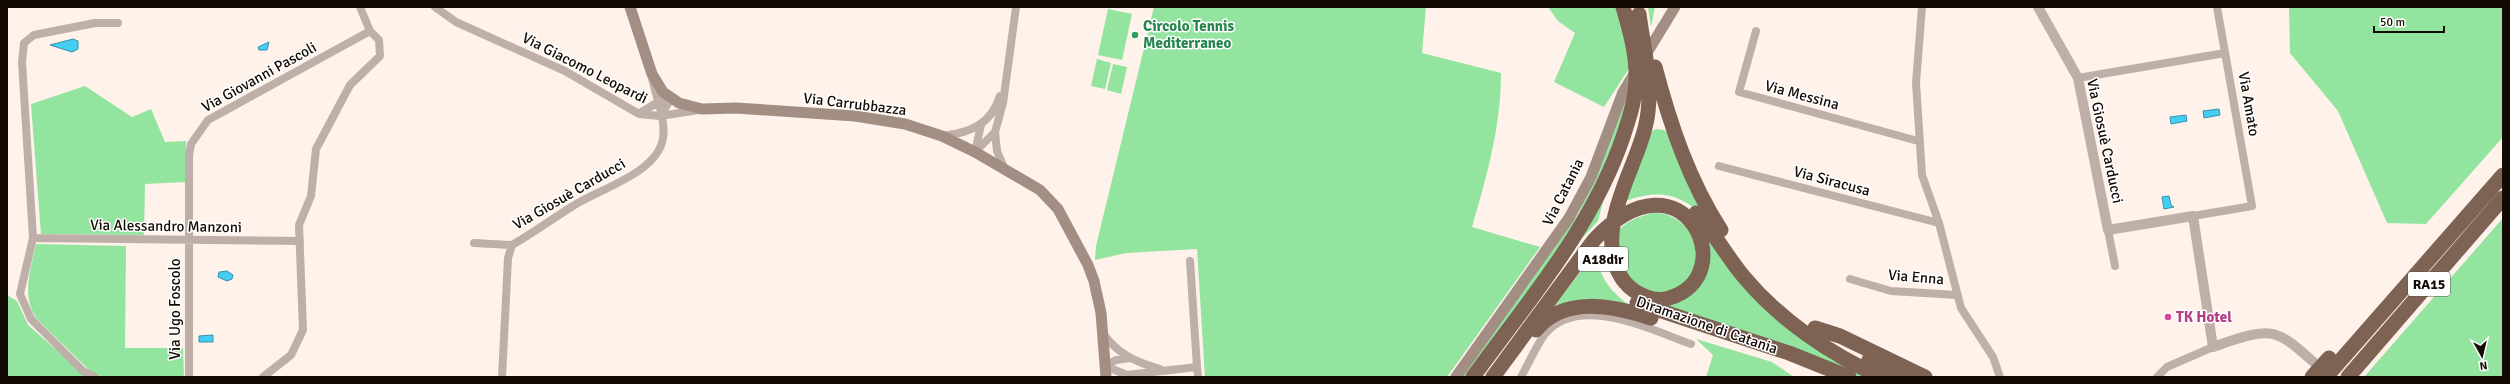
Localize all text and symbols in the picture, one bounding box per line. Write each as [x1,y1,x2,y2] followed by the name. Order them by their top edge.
[2374,8,2444,34] scale bar
[2380,15,2405,30] text: 50 m
[1143,17,1235,52] place label: Circolo Tennis Mediterraneo
[519,29,651,107] street label: Via Giacomo Leopardi
[1130,30,1140,40] marker: Circolo Tennis Mediterraneo
[198,38,320,116] street label: Via Giovanni Pascoli
[2234,70,2264,138] street label: Via Amato
[1763,76,1841,114] street label: Via Messina
[2083,77,2127,205] street label: Via Giosuè Carducci
[802,89,908,119] street label: Via Carrubbazza
[510,154,628,234] street label: Via Giosuè Carducci
[1538,156,1588,228] street label: Via Catania
[1792,162,1872,200] street label: Via Siracusa
[90,216,242,236] street label: Via Alessandro Manzoni
[1578,247,1628,271] road number: A18dir
[166,258,184,360] street label: Via Ugo Foscolo
[1887,266,1945,288] street label: Via Enna
[2408,272,2450,296] road number: RA15
[1634,292,1780,358] street label: Diramazione di Catania
[2176,308,2232,326] place label: TK Hotel
[2163,312,2173,322] marker: TK Hotel
[2462,336,2502,376] north arrow
[2479,358,2488,372] text: N

